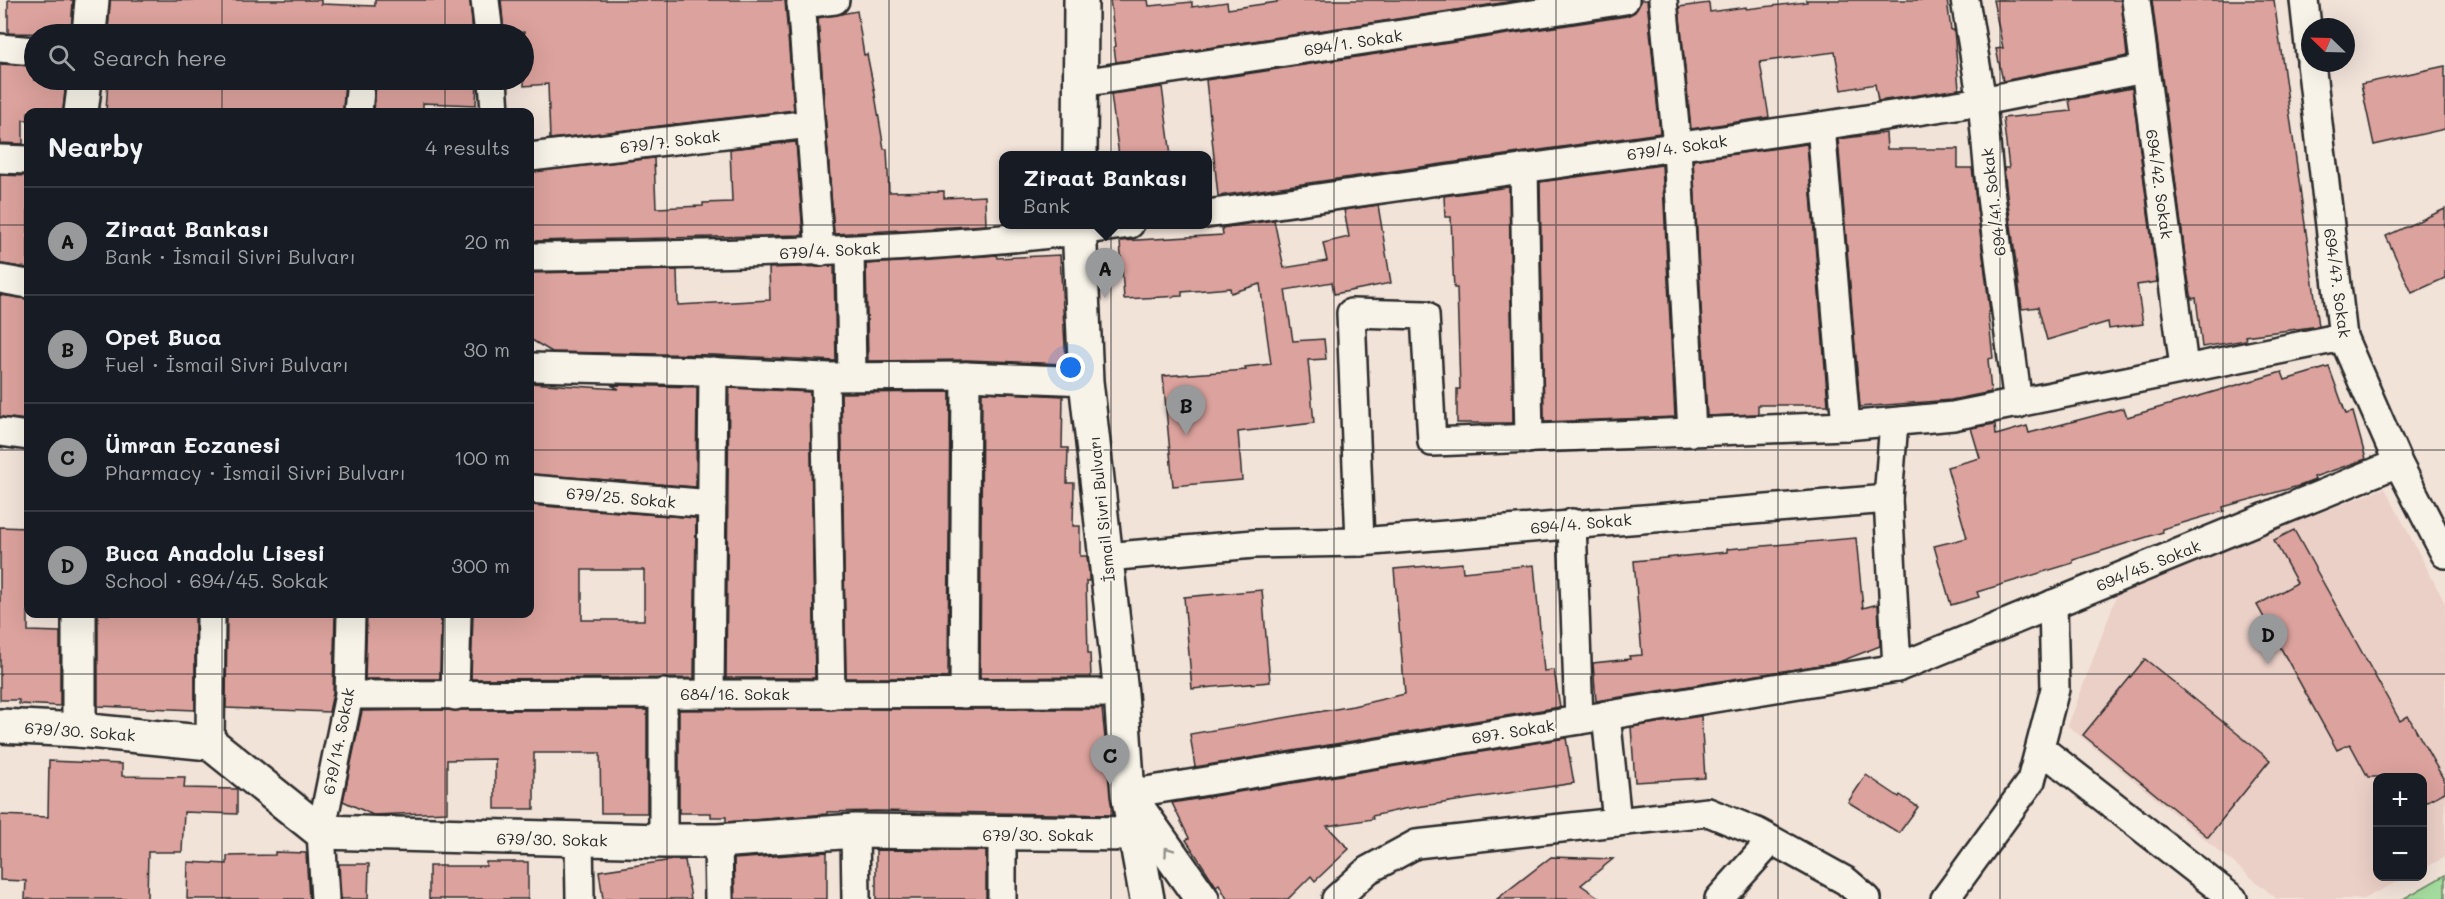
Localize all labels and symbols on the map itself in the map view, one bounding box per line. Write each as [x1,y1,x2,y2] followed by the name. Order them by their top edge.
[2301,18,2355,72] north arrow
[1302,24,1404,60] street label: 694/1. Sokak
[619,124,721,158] street label: 679/7. Sokak
[2142,128,2178,240] street label: 694/42. Sokak
[1625,130,1729,164] street label: 679/4. Sokak
[1976,147,2010,257] street label: 694/41. Sokak
[2320,227,2356,339] street label: 694/47. Sokak
[779,237,881,263] street label: 679/4. Sokak
[1086,248,1124,298] pin: A
[1056,353,1085,382] your location
[1166,386,1206,435] pin: B
[1083,435,1119,583] street label: İsmail Sivri Bulvarı
[565,482,677,512] street label: 679/25. Sokak
[1529,508,1633,538] street label: 694/4. Sokak
[2093,534,2203,596] street label: 694/45. Sokak
[2248,614,2288,664] pin: D
[680,683,790,704] street label: 684/16. Sokak
[317,686,359,796] street label: 679/14. Sokak
[1470,714,1556,748] street label: 697. Sokak
[24,717,136,745] street label: 679/30. Sokak
[1090,736,1130,785] pin: C
[983,824,1093,845] street label: 679/30. Sokak
[496,828,608,850] street label: 679/30. Sokak
[1164,847,1175,858] one-way arrow

